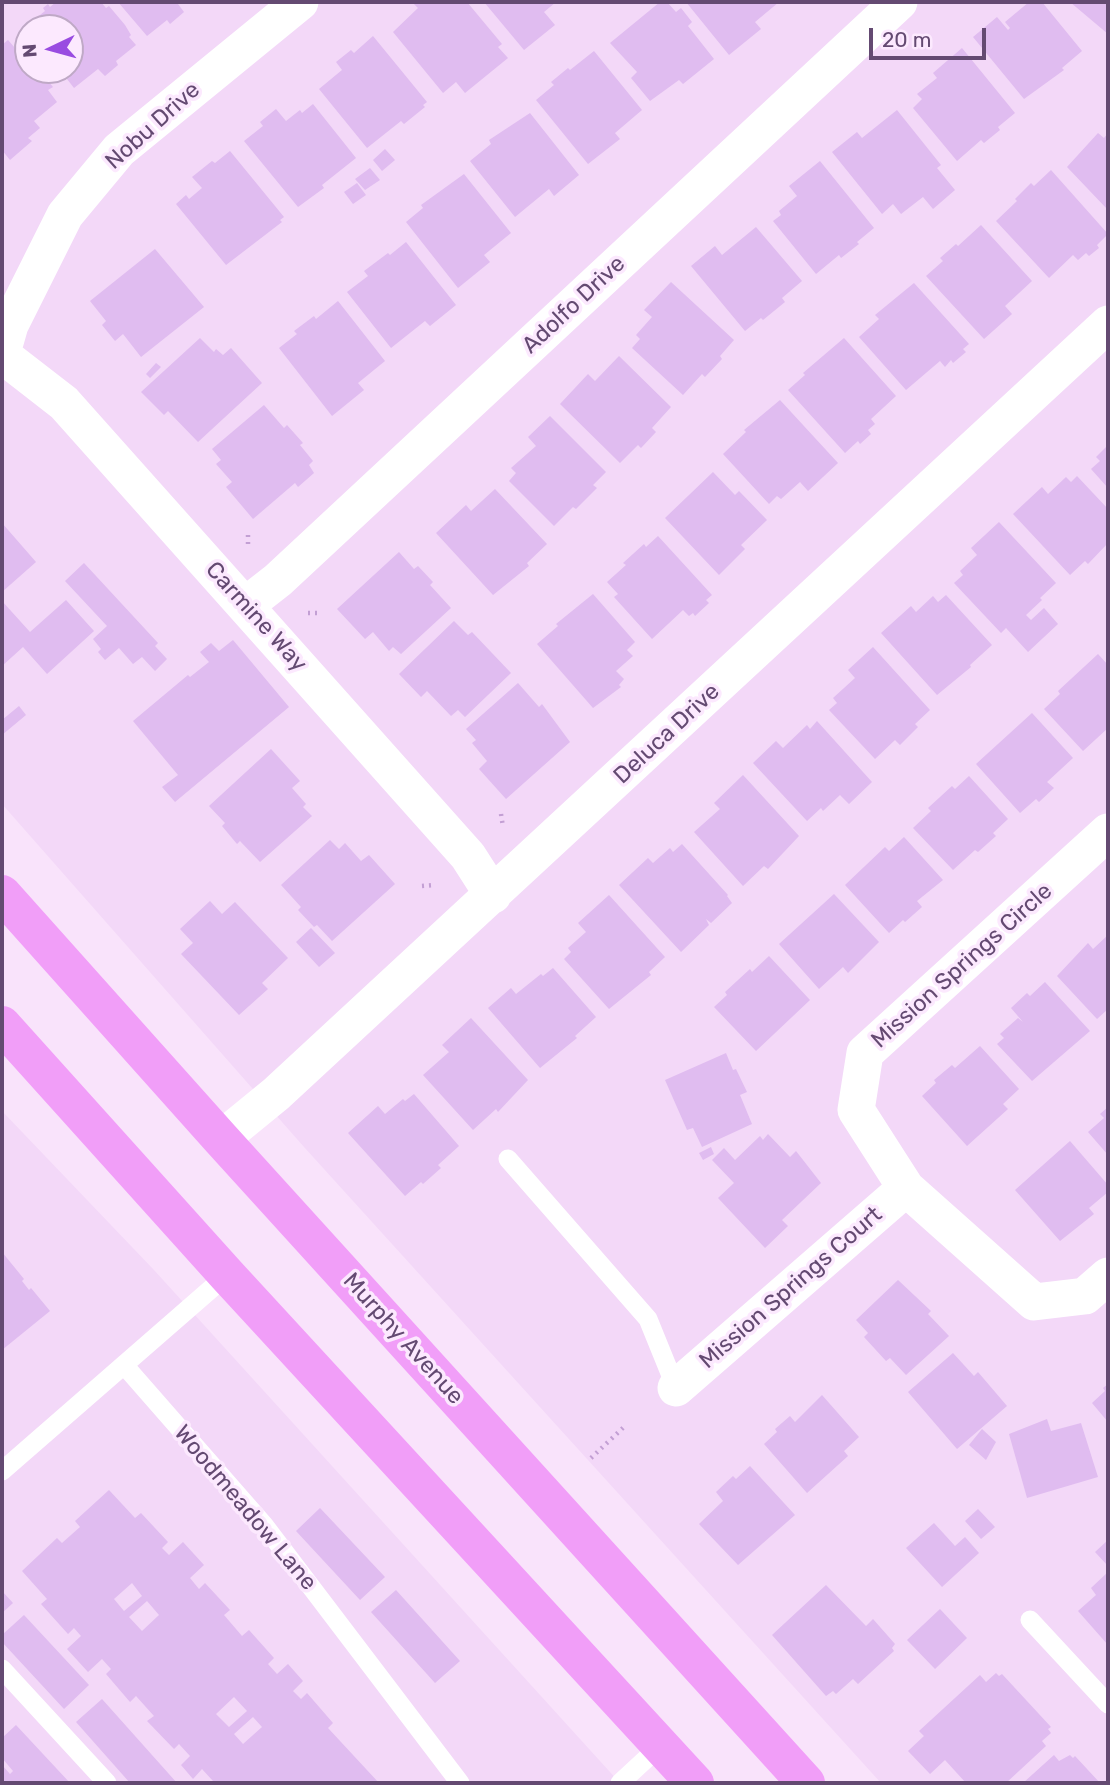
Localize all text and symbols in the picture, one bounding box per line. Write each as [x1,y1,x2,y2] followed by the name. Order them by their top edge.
[14,14,84,84] north arrow
[872,14,989,58] scale bar
[882,27,931,52] text: 20 m
[18,43,42,59] text: N
[100,76,206,176] street label: Nobu Drive
[517,250,631,360] street label: Adolfo Drive
[199,556,313,678] street label: Carmine Way
[608,678,726,790] street label: Deluca Drive
[866,878,1058,1054] street label: Mission Springs Circle
[694,1201,888,1375] street label: Mission Springs Court
[337,1268,469,1410] street label: Murphy Avenue
[168,1420,322,1596] street label: Woodmeadow Lane

